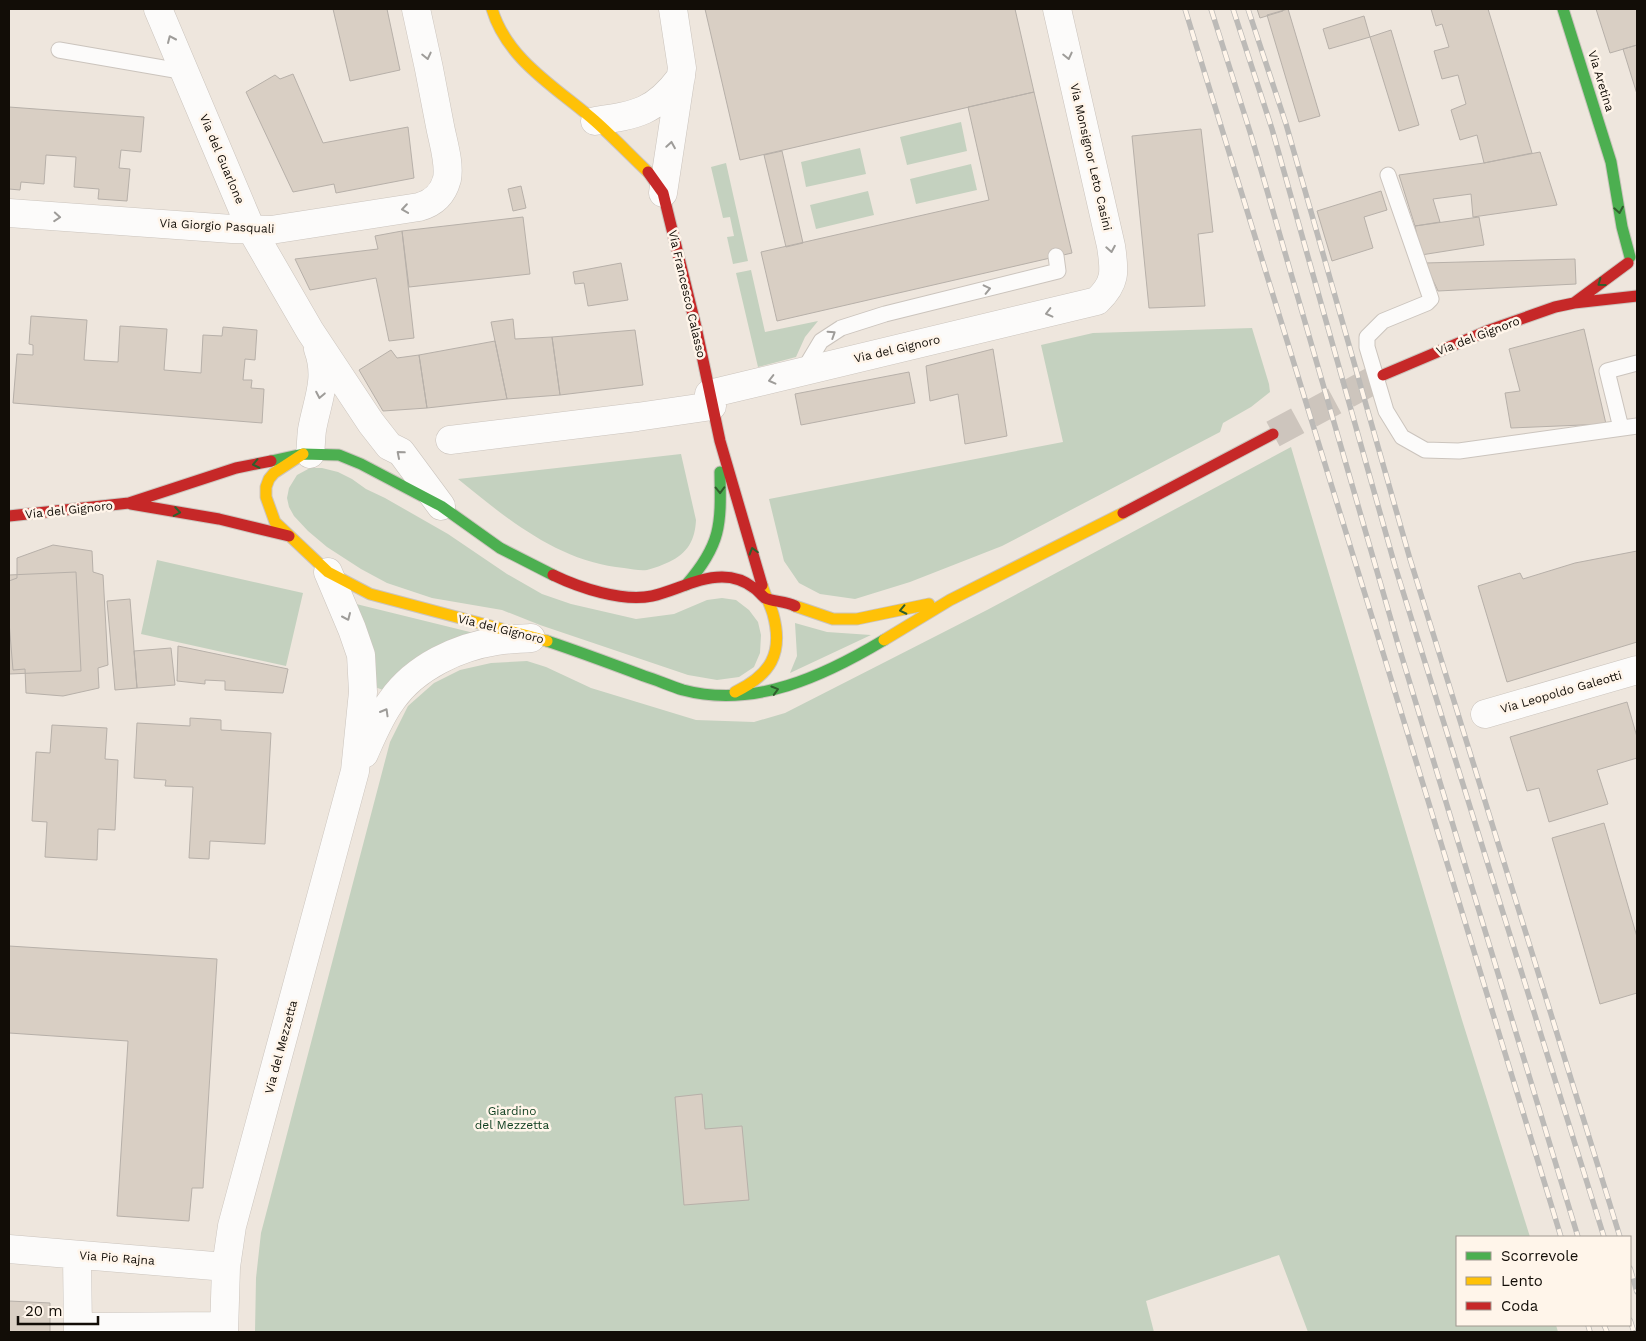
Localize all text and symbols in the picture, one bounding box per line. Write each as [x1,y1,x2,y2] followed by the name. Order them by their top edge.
[167,35,178,44] one-way arrow
[1585,49,1617,113] street label: Via Aretina
[421,52,432,61] one-way arrow
[1062,52,1073,61] one-way arrow
[1067,82,1115,232] street label: Via Monsignor Leto Casini
[197,112,247,206] street label: Via del Guarlone
[665,141,675,149] one-way arrow
[401,203,409,214] one-way arrow
[1614,205,1624,214] one-way arrow
[54,211,62,222] one-way arrow
[159,216,275,236] street label: Via Giorgio Pasquali
[665,229,709,359] street label: Via Francesco Calasso
[1106,245,1116,253] one-way arrow
[1597,277,1607,286] one-way arrow
[983,284,992,295] one-way arrow
[1045,307,1054,318] one-way arrow
[1434,314,1522,358] street label: Via del Gignoro
[826,331,835,340] one-way arrow
[852,332,942,366] street label: Via del Gignoro
[769,374,777,384] one-way arrow
[316,391,326,400] one-way arrow
[397,451,406,460] one-way arrow
[251,458,260,469] one-way arrow
[715,486,725,494] one-way arrow
[24,498,114,522] street label: Via del Gignoro
[172,506,181,517] one-way arrow
[749,548,759,556] one-way arrow
[898,604,907,615] one-way arrow
[341,612,351,621] one-way arrow
[457,612,545,646] street label: Via del Gignoro
[1499,668,1623,716] street label: Via Leopoldo Galeotti
[770,685,778,695] one-way arrow
[378,708,388,717] one-way arrow
[262,999,300,1095] street label: Via del Mezzetta
[475,1104,549,1132] park label: Giardino del Mezzetta
[1456,1236,1631,1326] legend
[1501,1247,1579,1265] text: Scorrevole
[79,1248,155,1268] street label: Via Pio Rajna
[1501,1272,1543,1290] text: Lento
[18,1294,98,1326] scale bar
[1501,1297,1539,1315] text: Coda
[25,1302,63,1320] text: 20 m

